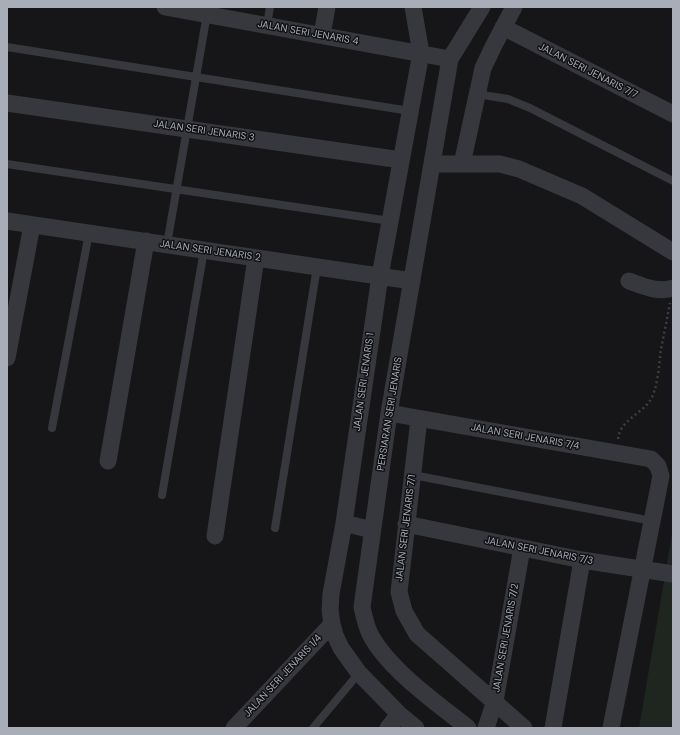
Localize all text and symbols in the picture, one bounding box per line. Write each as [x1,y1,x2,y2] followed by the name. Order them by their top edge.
[257,18,359,48] street label: JALAN SERI JENARIS 4
[536,41,640,101] street label: JALAN SERI JENARIS 7/7
[153,118,255,144] street label: JALAN SERI JENARIS 3
[159,238,261,264] street label: JALAN SERI JENARIS 2
[351,332,377,432] street label: JALAN SERI JENARIS 1
[375,356,405,472] street label: PERSIARAN SERI JENARIS
[470,422,580,452] street label: JALAN SERI JENARIS 7/4
[393,474,419,582] street label: JALAN SERI JENARIS 7/1
[484,535,594,567] street label: JALAN SERI JENARIS 7/3
[491,583,521,693] street label: JALAN SERI JENARIS 7/2
[242,632,324,720] street label: JALAN SERI JENARIS 1/4

